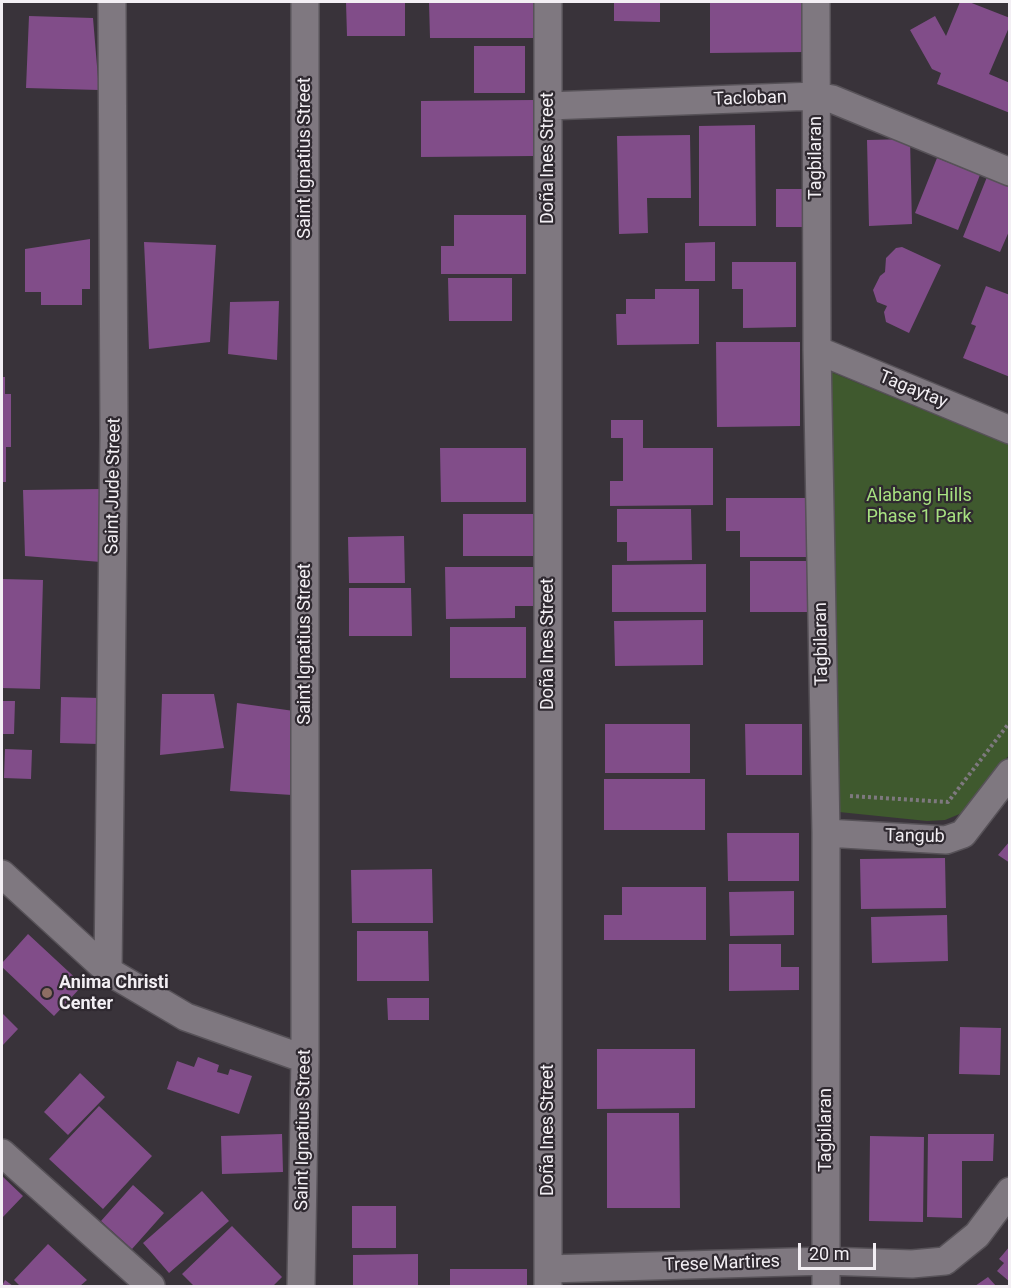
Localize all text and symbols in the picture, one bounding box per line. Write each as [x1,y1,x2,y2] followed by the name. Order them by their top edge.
[294,77,316,239] street label: Saint Ignatius Street
[713,87,787,111] street label: Tacloban
[537,92,559,224] street label: Doña Ines Street
[805,116,827,200] street label: Tagbilaran
[876,367,950,413] street label: Tagaytay
[102,417,126,555] street label: Saint Jude Street
[866,485,972,528] park label: Alabang Hills Phase 1 Park
[294,563,316,725] street label: Saint Ignatius Street
[537,578,559,710] street label: Doña Ines Street
[810,602,834,686] street label: Tagbilaran
[885,826,945,848] street label: Tangub
[59,972,169,1014] place label: Anima Christi Center
[40,986,54,1000] marker: Anima Christi Center
[292,1049,316,1211] street label: Saint Ignatius Street
[537,1064,559,1196] street label: Doña Ines Street
[815,1088,837,1172] street label: Tagbilaran
[801,1231,879,1269] scale bar
[809,1243,849,1264] text: 20 m
[664,1251,780,1277] street label: Trese Martires

